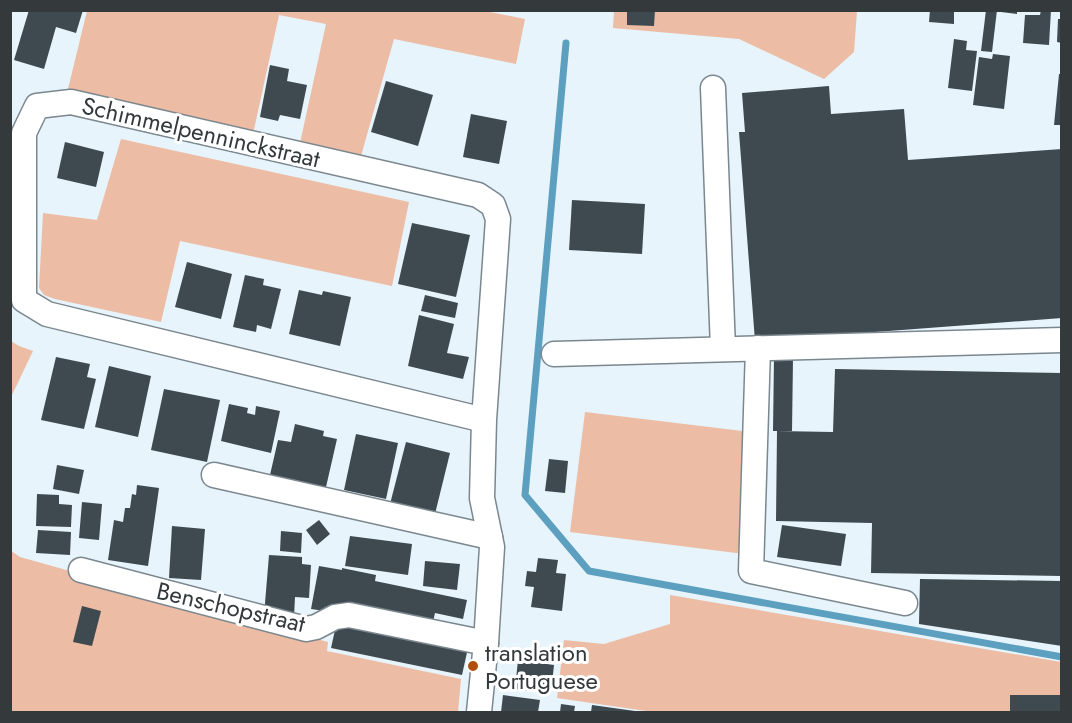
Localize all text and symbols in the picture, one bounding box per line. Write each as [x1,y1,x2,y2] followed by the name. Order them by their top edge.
[78,88,324,176] street label: Schimmelpenninckstraat
[153,573,309,641] street label: Benschopstraat
[485,635,598,698] place label: translation Portuguese
[466,659,480,673] marker: translation Portuguese

